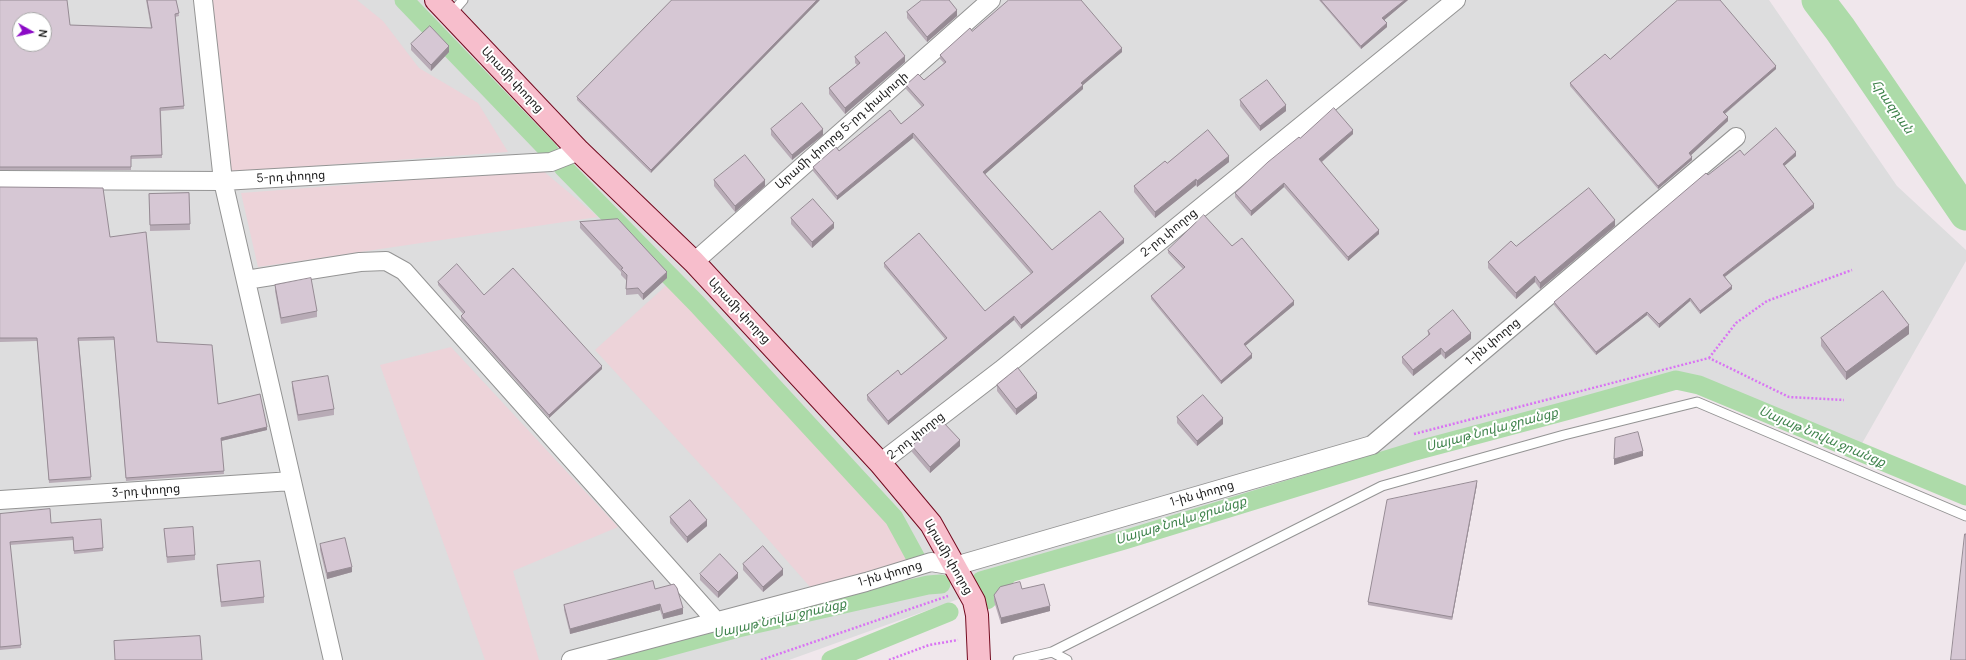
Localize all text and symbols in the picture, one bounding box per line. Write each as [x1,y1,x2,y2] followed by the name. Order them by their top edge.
[12,12,52,52] north arrow
[35,29,51,39] text: N
[478,44,546,116] street label: Արամի փողոց
[773,69,911,193] street label: Արամի փողոց 5-րդ փակուղի
[1868,77,1916,137] water label: Հրազդան
[256,168,326,186] street label: 5-րդ փողոց
[1138,206,1200,260] street label: 2-րդ փողոց
[705,275,773,347] street label: Արամի փողոց
[1463,315,1523,369] street label: 1-ին փողոց
[1756,403,1888,471] water label: Սայաթ Նովա ջրանցք
[1424,405,1560,455] water label: Սայաթ Նովա ջրանցք
[884,409,948,463] street label: 2-րդ փողոց
[1168,478,1236,510] street label: 1-ին փողոց
[111,481,181,501] street label: 3-րդ փողոց
[1114,494,1248,548] water label: Սայաթ Նովա ջրանցք
[921,517,975,597] street label: Արամի փողոց
[856,558,924,590] street label: 1-ին փողոց
[712,596,848,642] water label: Սայաթ Նովա ջրանցք

